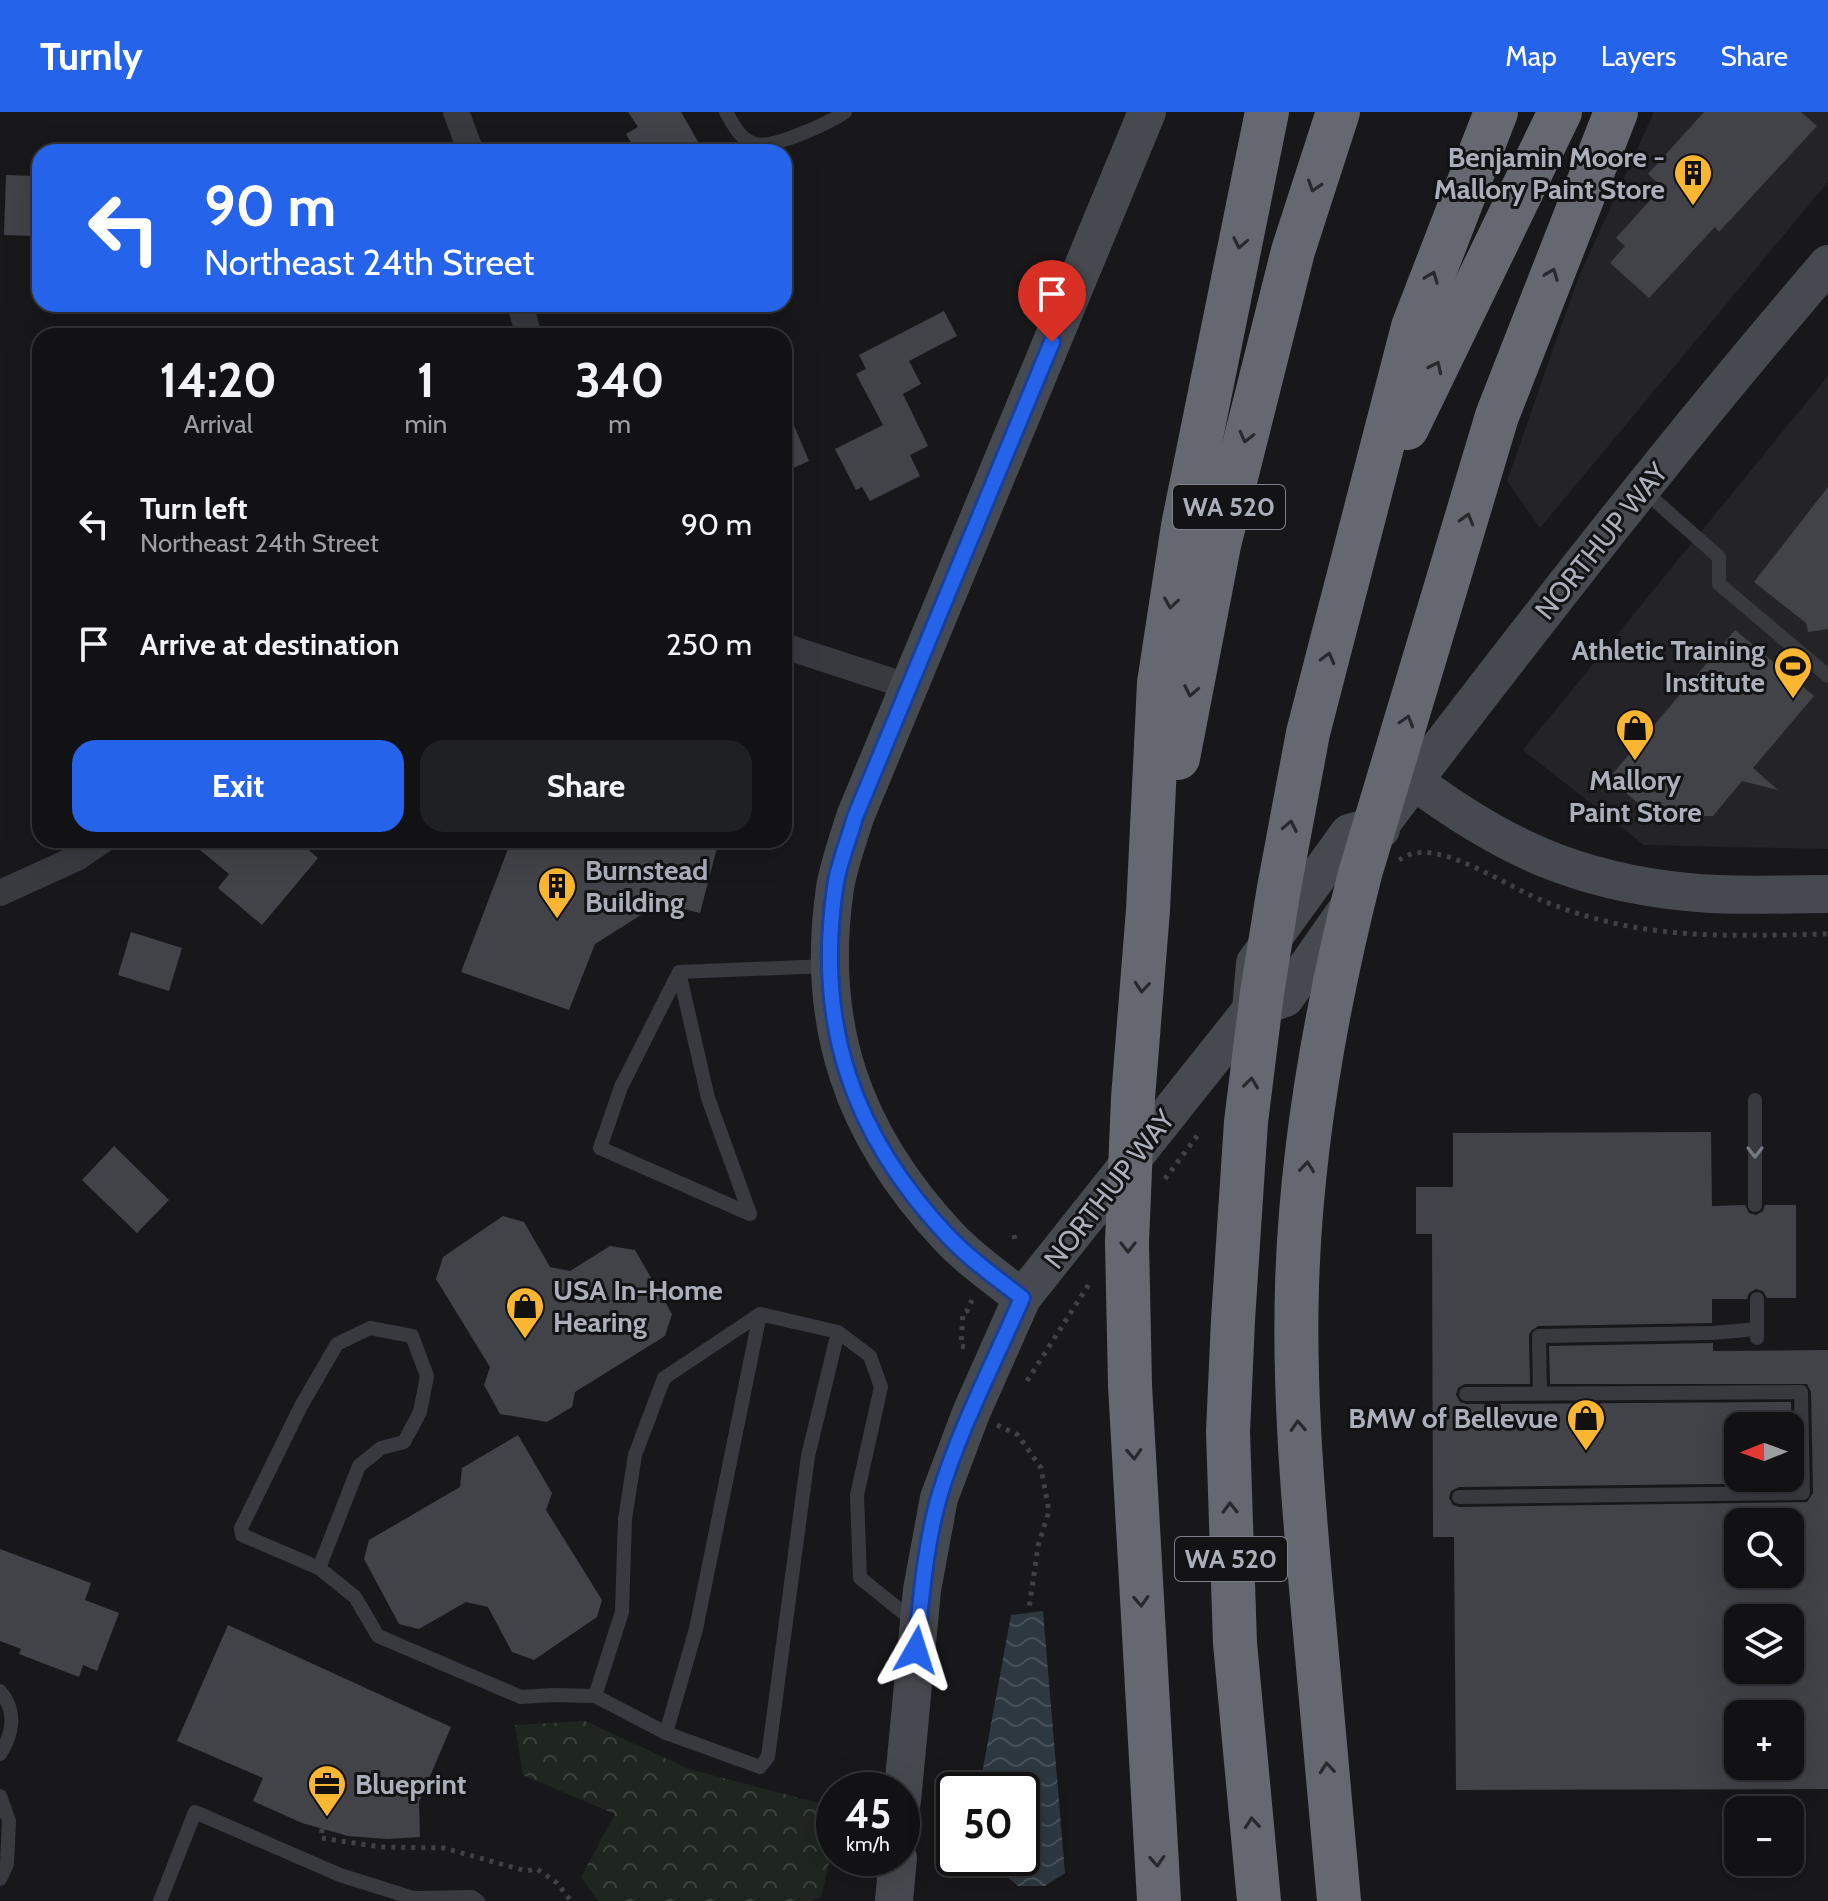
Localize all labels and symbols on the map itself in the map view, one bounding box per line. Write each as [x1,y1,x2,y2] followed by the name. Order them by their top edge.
[1434,140,1665,206] place label: Benjamin Moore - Mallory Paint Store
[1672,152,1714,207] building icon: Benjamin Moore - Mallory Paint Store
[1307,178,1323,192] one-way arrow
[1232,236,1249,250] one-way arrow
[1018,260,1086,342] pin
[1542,268,1559,282] one-way arrow
[1422,271,1439,285] one-way arrow
[1426,361,1442,376] one-way arrow
[1238,430,1255,443] one-way arrow
[1527,455,1675,626] street label: NORTHUP WAY
[1173,485,1285,529] road number: WA 520
[1458,513,1474,527] one-way arrow
[1163,596,1180,610] one-way arrow
[1571,633,1765,699] place label: Athletic Training Institute
[1772,645,1814,700] sports icon: Athletic Training Institute
[1318,651,1335,665] one-way arrow
[1183,684,1200,698] one-way arrow
[1614,707,1656,762] shop icon: Mallory Paint Store
[1398,715,1414,728] one-way arrow
[1568,763,1702,829] place label: Mallory Paint Store
[1281,820,1298,833] one-way arrow
[585,853,708,919] place label: Burnstead Building
[536,865,578,920] building icon: Burnstead Building
[1134,981,1151,994] one-way arrow
[1242,1076,1259,1089] one-way arrow
[1037,1102,1182,1275] street label: NORTHUP WAY
[1746,1146,1764,1159] one-way arrow
[1298,1160,1315,1173] one-way arrow
[1119,1241,1137,1254] one-way arrow
[553,1273,723,1339] place label: USA In-Home Hearing
[504,1285,546,1340] shop icon: USA In-Home Hearing
[1565,1397,1607,1452] shop icon: BMW of Bellevue
[1348,1401,1558,1435] place label: BMW of Bellevue
[1724,1412,1804,1492] north arrow
[1290,1419,1307,1432] one-way arrow
[1125,1448,1142,1461] one-way arrow
[1221,1501,1239,1514] one-way arrow
[1175,1537,1287,1581] road number: WA 520
[1133,1595,1150,1608] one-way arrow
[874,1608,958,1692] position arrow
[1319,1761,1336,1774] one-way arrow
[306,1763,348,1818] office icon: Blueprint
[355,1767,466,1801] place label: Blueprint
[936,1772,1040,1876] speed limit sign: 50
[1244,1816,1261,1829] one-way arrow
[1148,1855,1165,1868] one-way arrow

